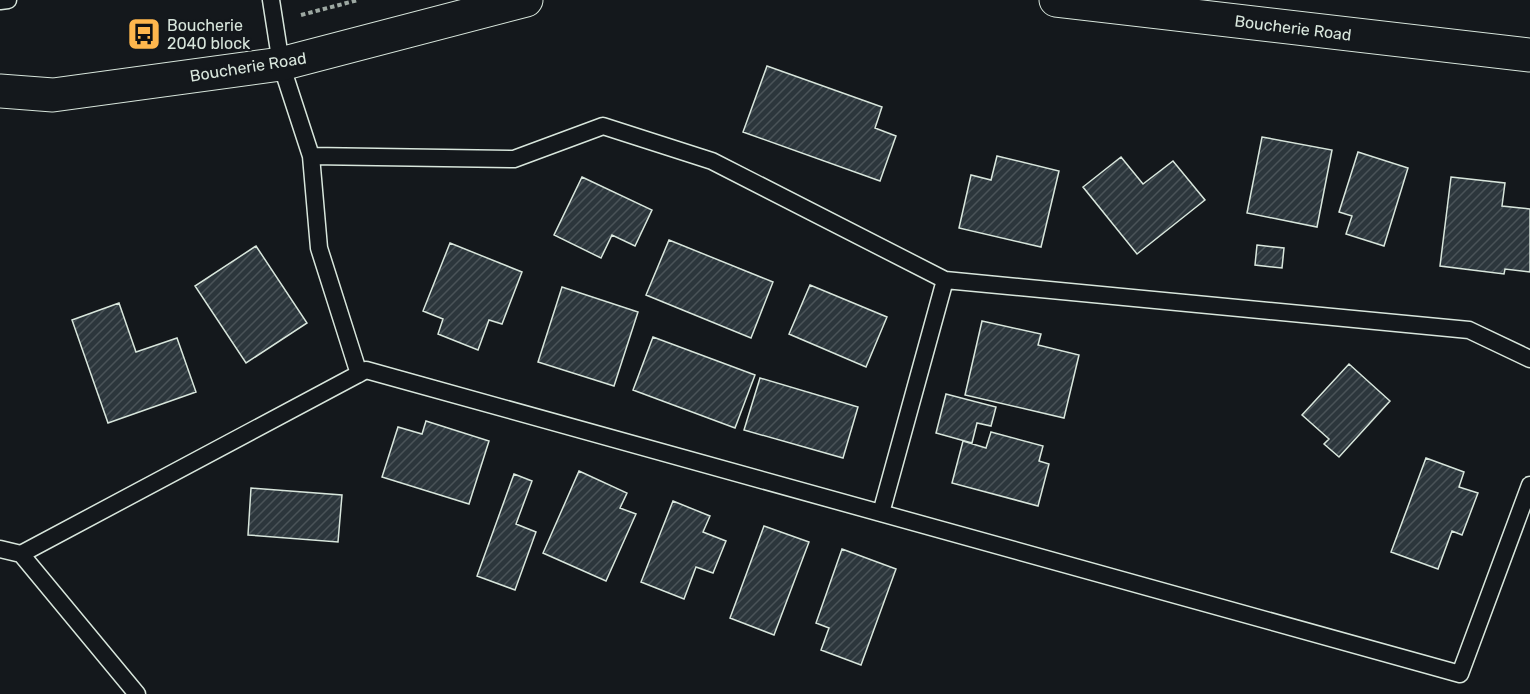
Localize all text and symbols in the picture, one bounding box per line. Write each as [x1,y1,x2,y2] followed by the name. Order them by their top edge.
[1233,11,1353,45] street label: Boucherie Road
[126,16,162,52] bus stop icon: Boucherie 2040 block
[167,16,251,53] place label: Boucherie 2040 block
[188,48,308,86] street label: Boucherie Road

